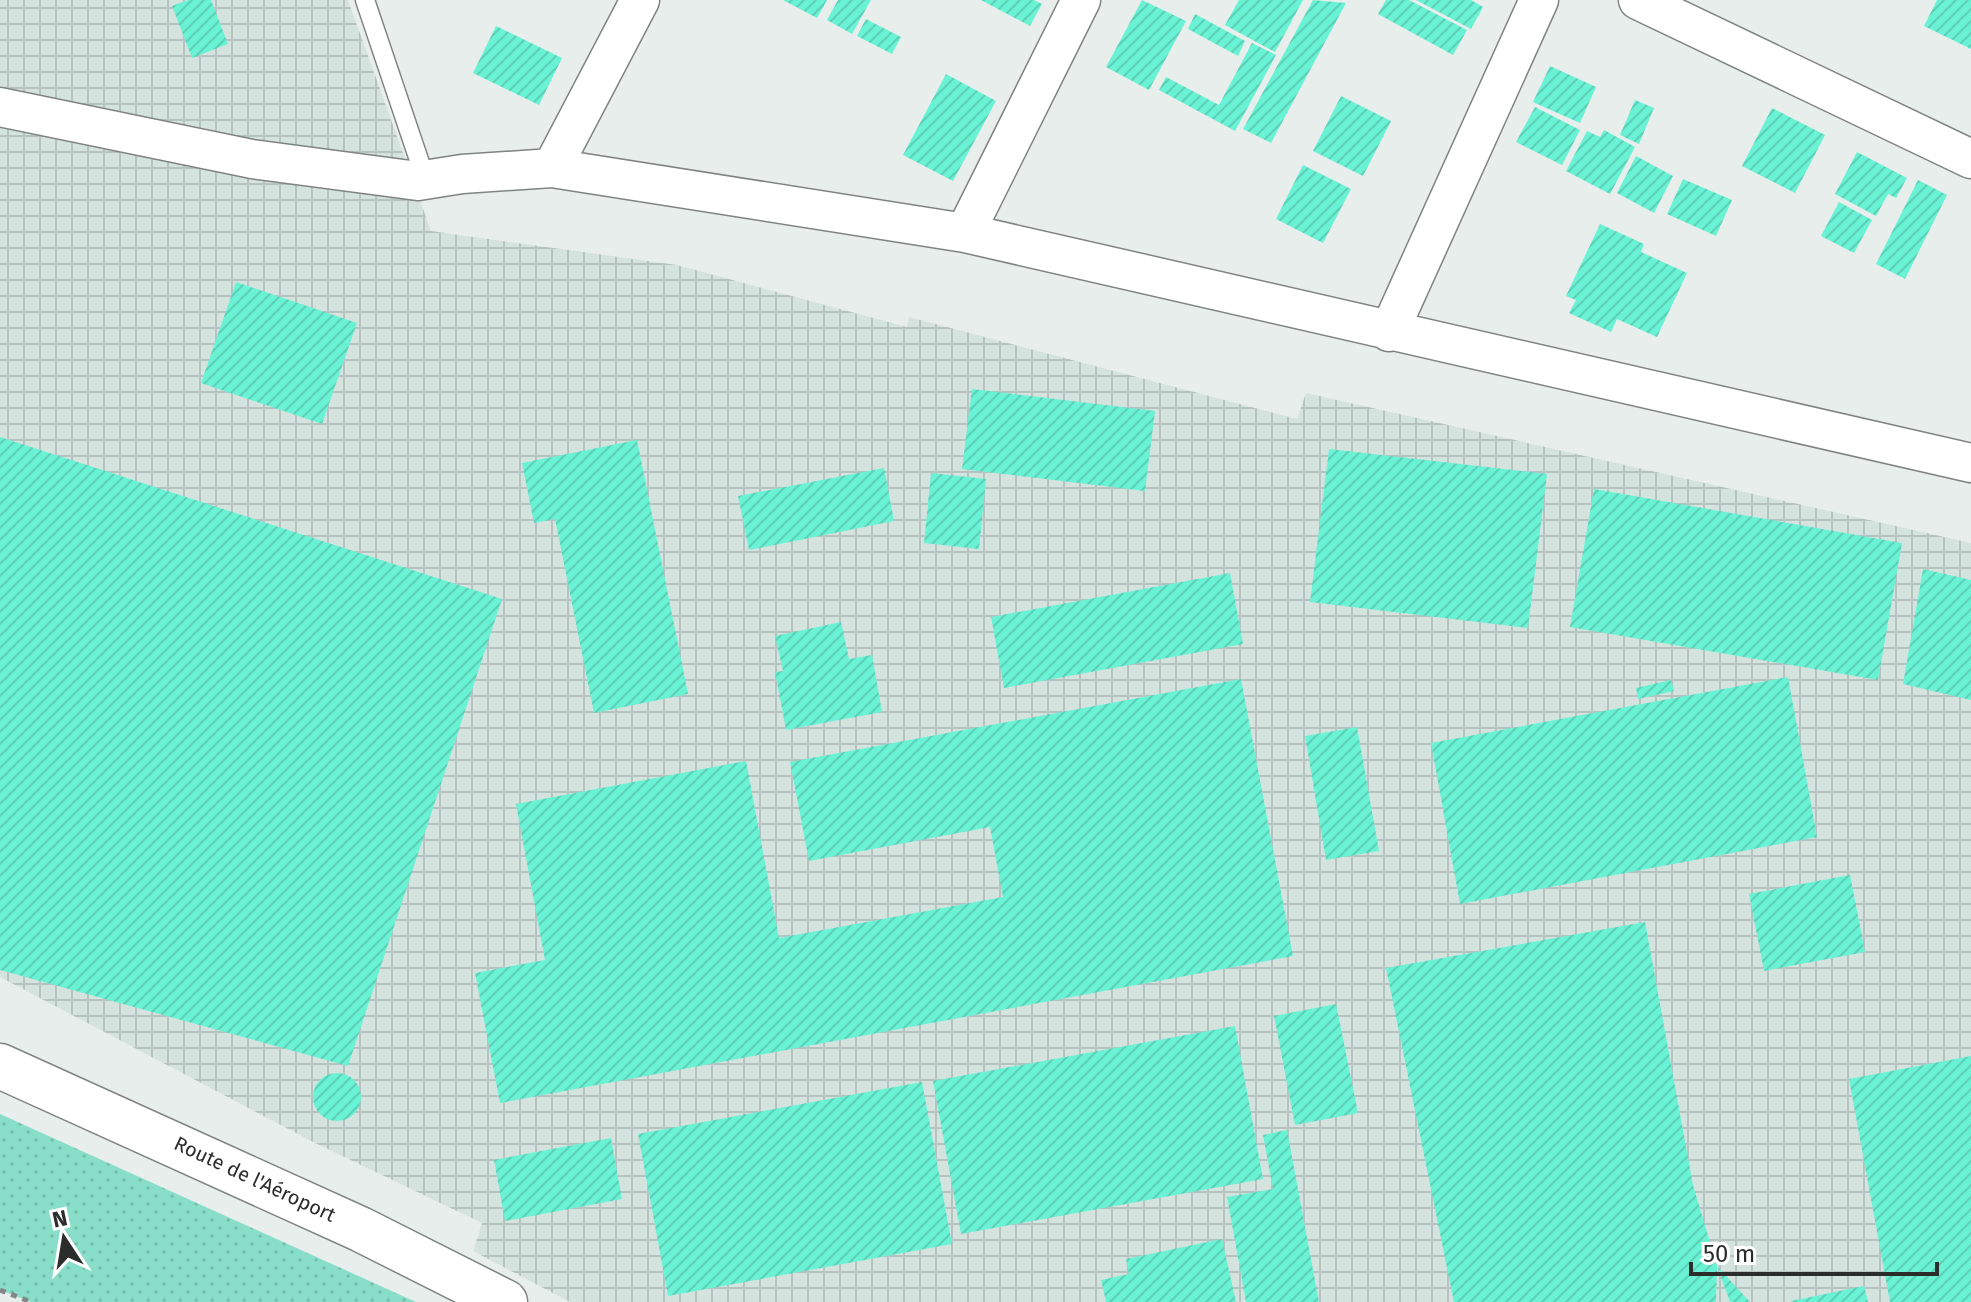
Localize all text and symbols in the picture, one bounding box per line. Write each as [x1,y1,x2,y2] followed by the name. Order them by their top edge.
[170,1131,340,1227] street label: Route de l'Aéroport
[24,1198,104,1278] north arrow
[50,1204,70,1234] text: N
[1691,1226,1937,1276] scale bar
[1703,1240,1755,1268] text: 50 m

